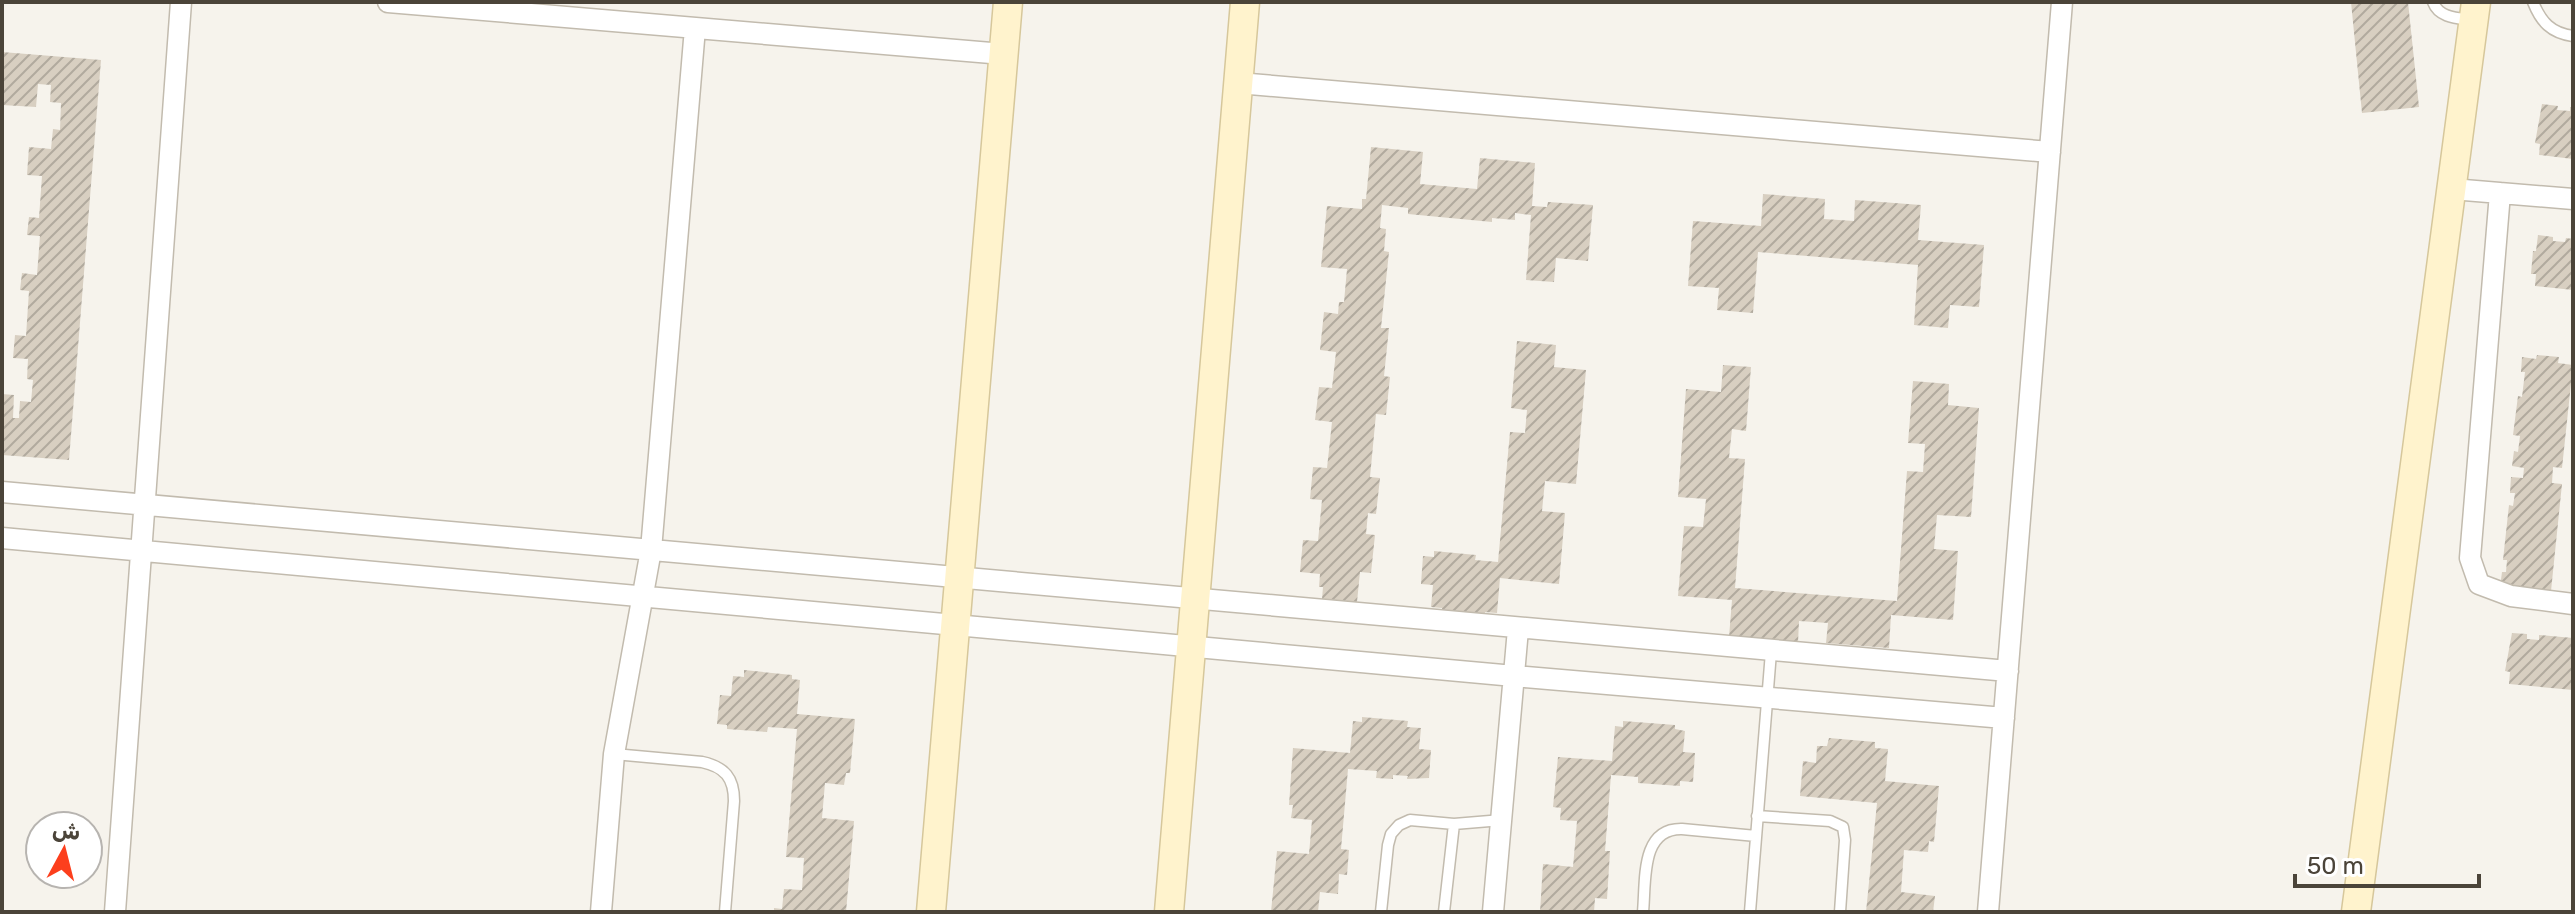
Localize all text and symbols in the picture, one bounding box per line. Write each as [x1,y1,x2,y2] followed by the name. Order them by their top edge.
[24,810,104,890] north arrow
[51,816,82,846] text: ش
[2295,838,2479,888] scale bar
[2307,852,2364,880] text: 50 m

